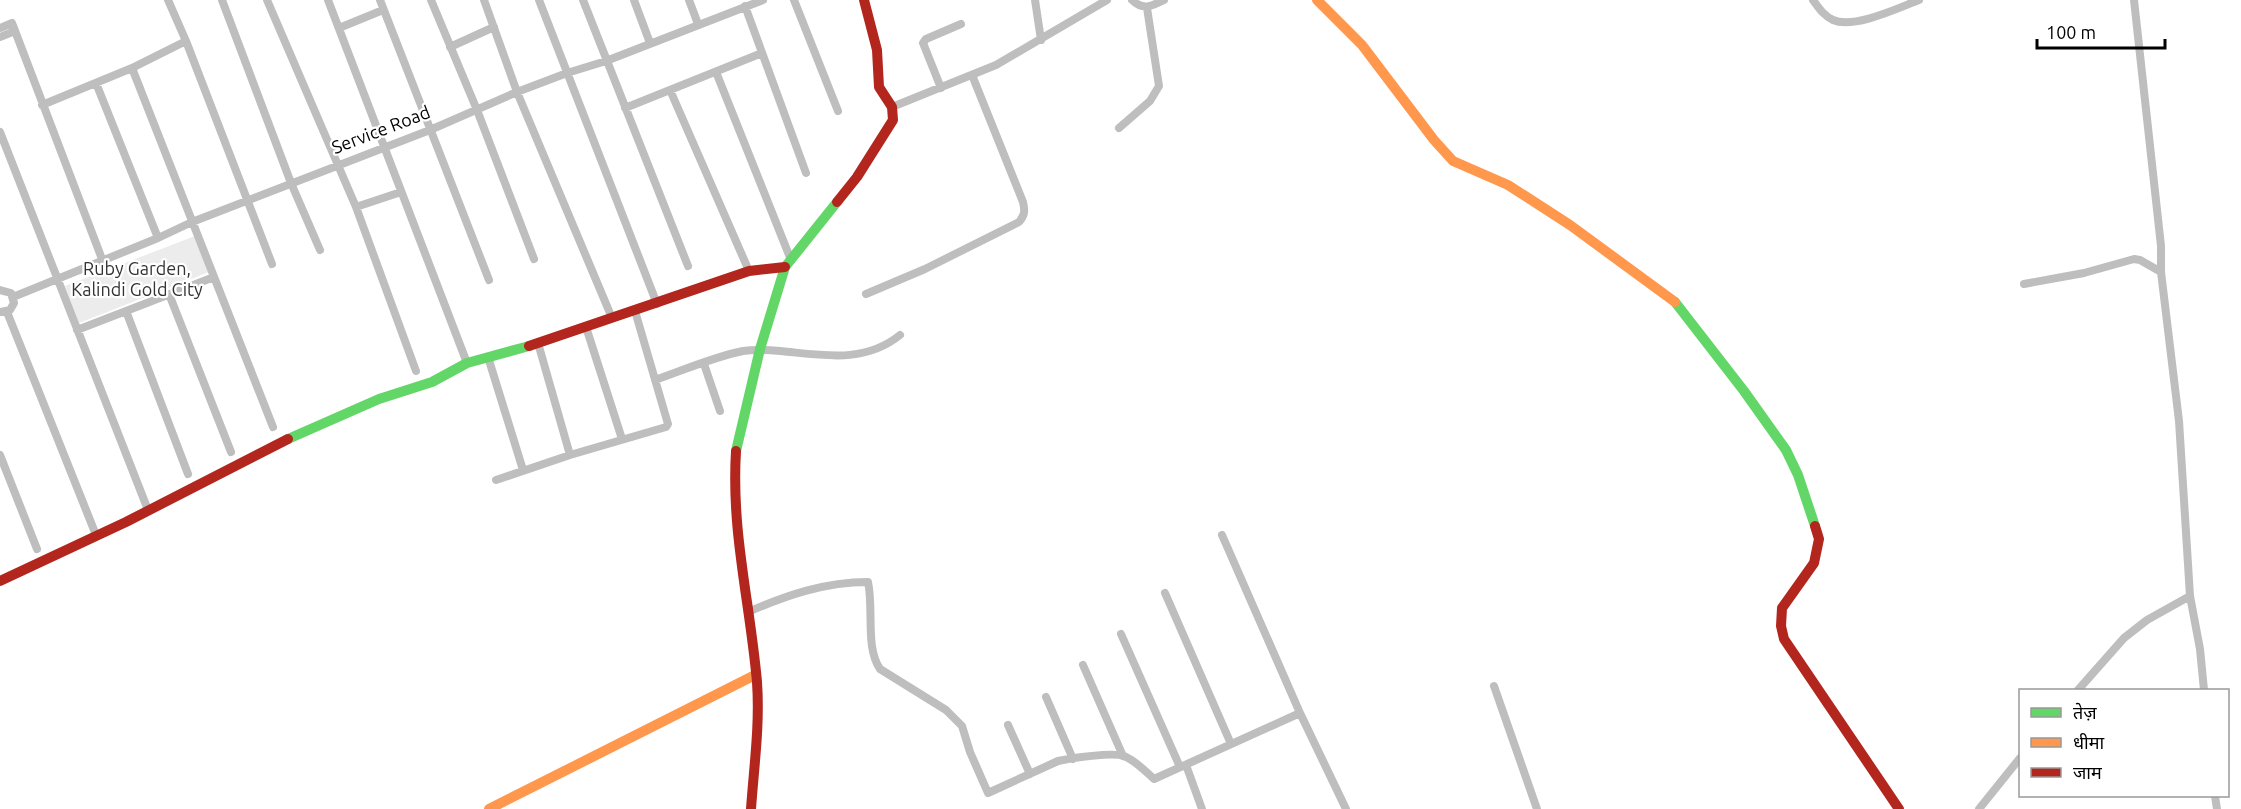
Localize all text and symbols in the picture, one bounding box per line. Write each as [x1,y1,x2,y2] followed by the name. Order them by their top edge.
[2037,12,2164,50] scale bar
[2046,22,2096,42] text: 100 m
[329,101,433,157] street label: Service Road
[71,258,203,299] park label: Ruby Garden, Kalindi Gold City
[2019,689,2229,797] legend
[2073,702,2097,722] text: तेज़
[2073,732,2104,752] text: धीमा
[2073,762,2103,782] text: जाम

